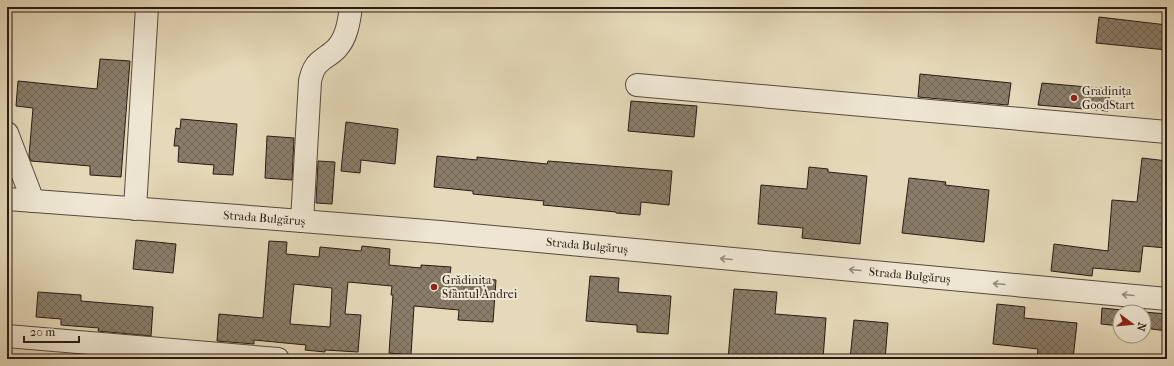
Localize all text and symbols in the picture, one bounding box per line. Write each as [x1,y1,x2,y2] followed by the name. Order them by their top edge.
[1082,84,1135,112] place label: Gradinița GoodStart
[1069,93,1079,103] marker: Gradinița GoodStart
[223,208,306,228] street label: Strada Bulgăruș
[546,235,629,256] street label: Strada Bulgăruș
[720,255,733,262] one-way arrow
[868,265,952,286] street label: Strada Bulgăruș
[849,267,862,274] one-way arrow
[442,273,518,301] place label: Grădinița Sfântul Andrei
[993,280,1006,287] one-way arrow
[429,282,439,292] marker: Grădinița Sfântul Andrei
[1122,292,1135,299] one-way arrow
[1112,304,1152,344] north arrow
[24,318,79,344] scale bar
[1134,321,1149,333] text: N
[30,325,55,339] text: 20 m

